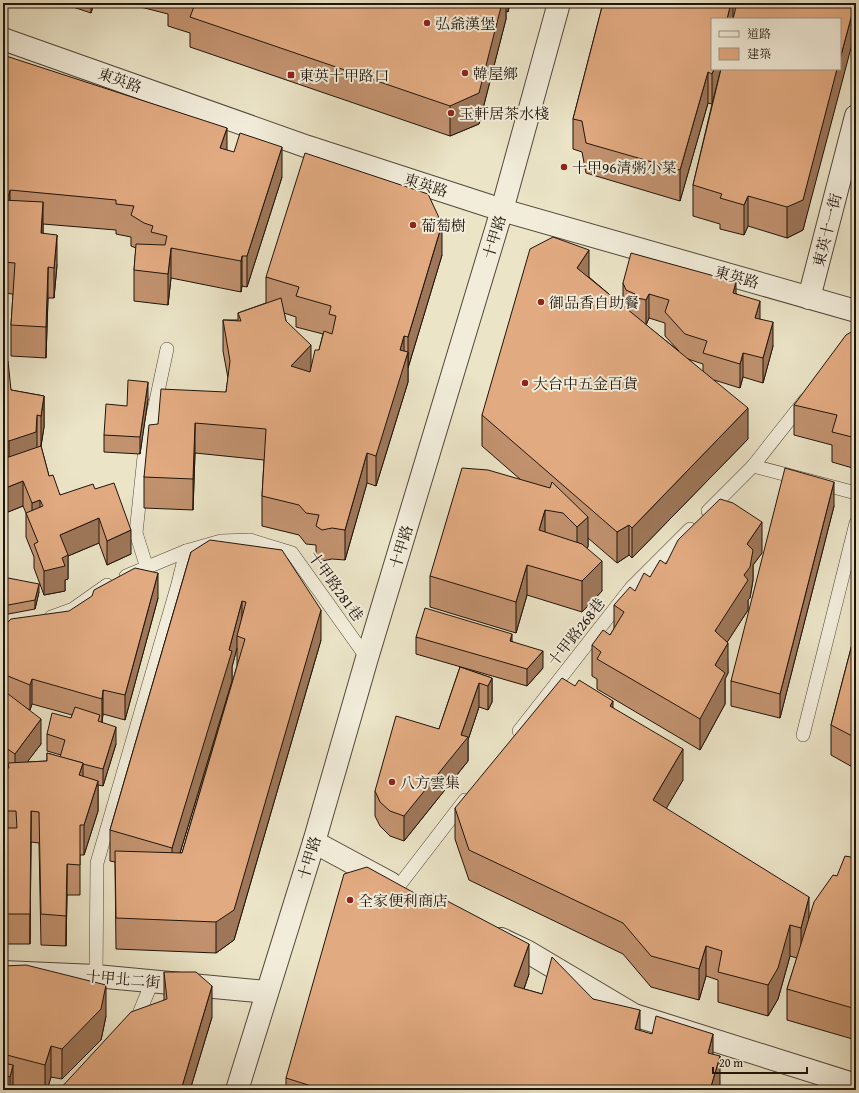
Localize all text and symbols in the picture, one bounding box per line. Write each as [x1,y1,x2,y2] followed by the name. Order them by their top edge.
[435,13,495,34] place label: 弘爺漢堡
[422,18,432,28] marker: 弘爺漢堡
[711,18,841,70] legend
[747,25,771,42] text: 道路
[747,45,771,62] text: 建築
[95,62,145,98] street label: 東英路
[473,63,518,84] place label: 韓屋鄉
[299,65,389,86] place label: 東英十甲路口
[460,68,470,78] marker: 韓屋鄉
[286,70,296,80] marker: 東英十甲路口
[459,103,549,124] place label: 玉軒居茶水棧
[446,108,456,118] marker: 玉軒居茶水棧
[572,157,676,178] place label: 十甲96清粥小菜
[559,162,569,172] marker: 十甲96清粥小菜
[401,168,451,202] street label: 東英路
[808,191,846,269] street label: 東英十一街
[477,212,511,262] street label: 十甲路
[421,215,466,236] place label: 葡萄樹
[408,220,418,230] marker: 葡萄樹
[712,261,762,293] street label: 東英路
[549,292,639,313] place label: 御品香自助餐
[536,297,546,307] marker: 御品香自助餐
[533,373,638,394] place label: 大台中五金百貨
[520,378,530,388] marker: 大台中五金百貨
[384,522,418,572] street label: 十甲路
[304,547,368,625] street label: 十甲路281巷
[543,593,609,671] street label: 十甲路268巷
[400,772,460,793] place label: 八方雲集
[387,777,397,787] marker: 八方雲集
[292,833,326,883] street label: 十甲路
[358,890,448,911] place label: 全家便利商店
[345,895,355,905] marker: 全家便利商店
[85,965,161,993] street label: 十甲北二街
[713,1049,807,1075] scale bar
[719,1054,743,1071] text: 20 m

